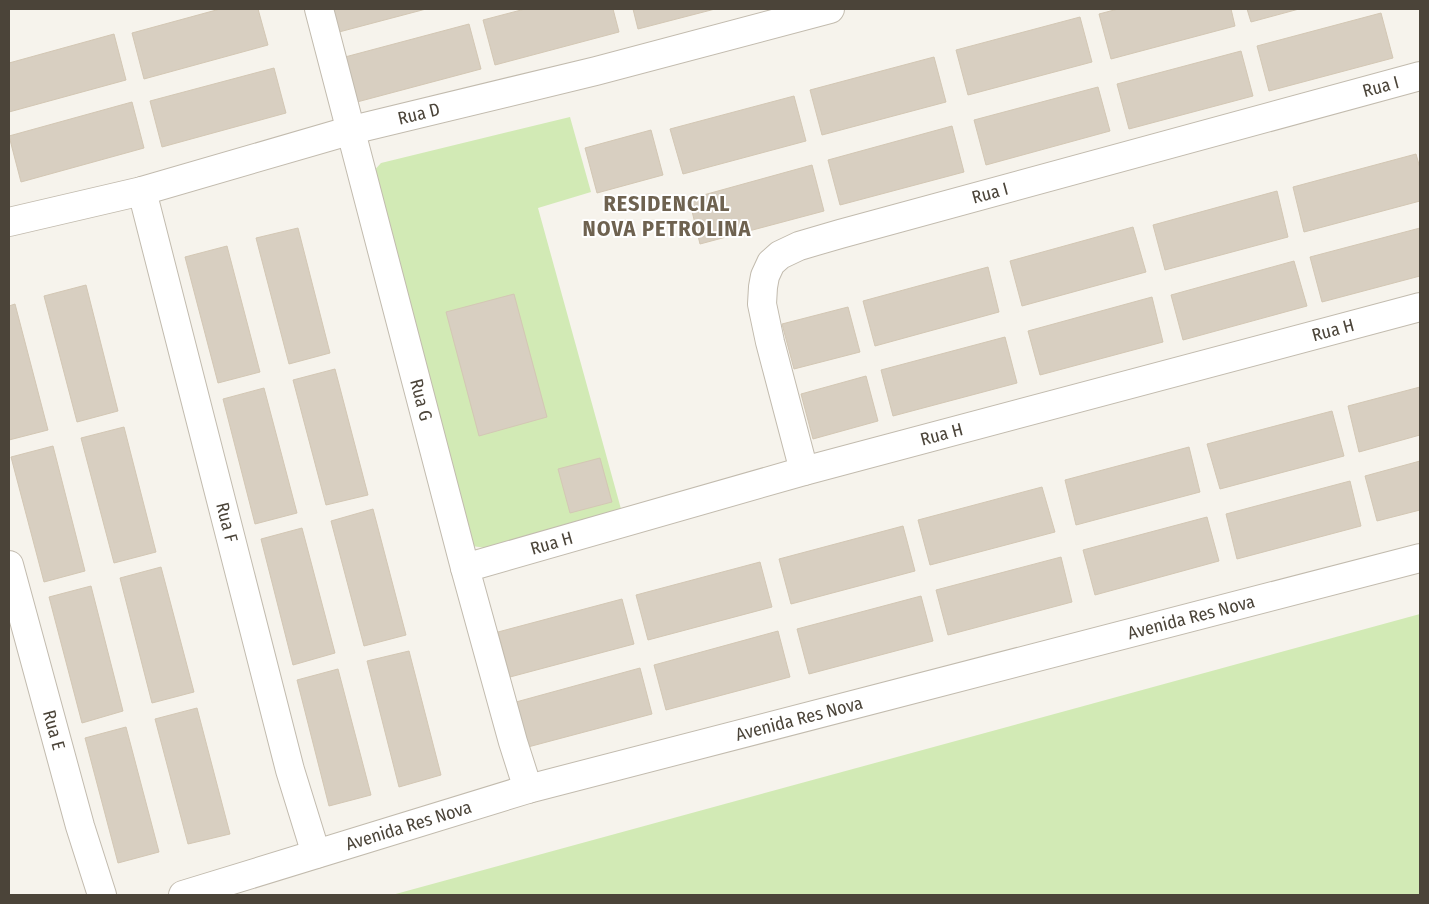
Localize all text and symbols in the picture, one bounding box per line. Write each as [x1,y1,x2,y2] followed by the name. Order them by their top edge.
[1360,71,1401,102] street label: Rua I
[395,98,442,130] street label: Rua D
[969,178,1011,209] street label: Rua I
[583,190,752,242] district label: RESIDENCIAL NOVA PETROLINA
[1309,314,1357,346] street label: Rua H
[405,376,437,423] street label: Rua G
[918,418,965,451] street label: Rua H
[211,500,242,545] street label: Rua F
[528,527,575,560] street label: Rua H
[1125,590,1257,644] street label: Avenida Res Nova
[733,692,865,746] street label: Avenida Res Nova
[38,707,70,753] street label: Rua E
[343,796,474,855] street label: Avenida Res Nova

